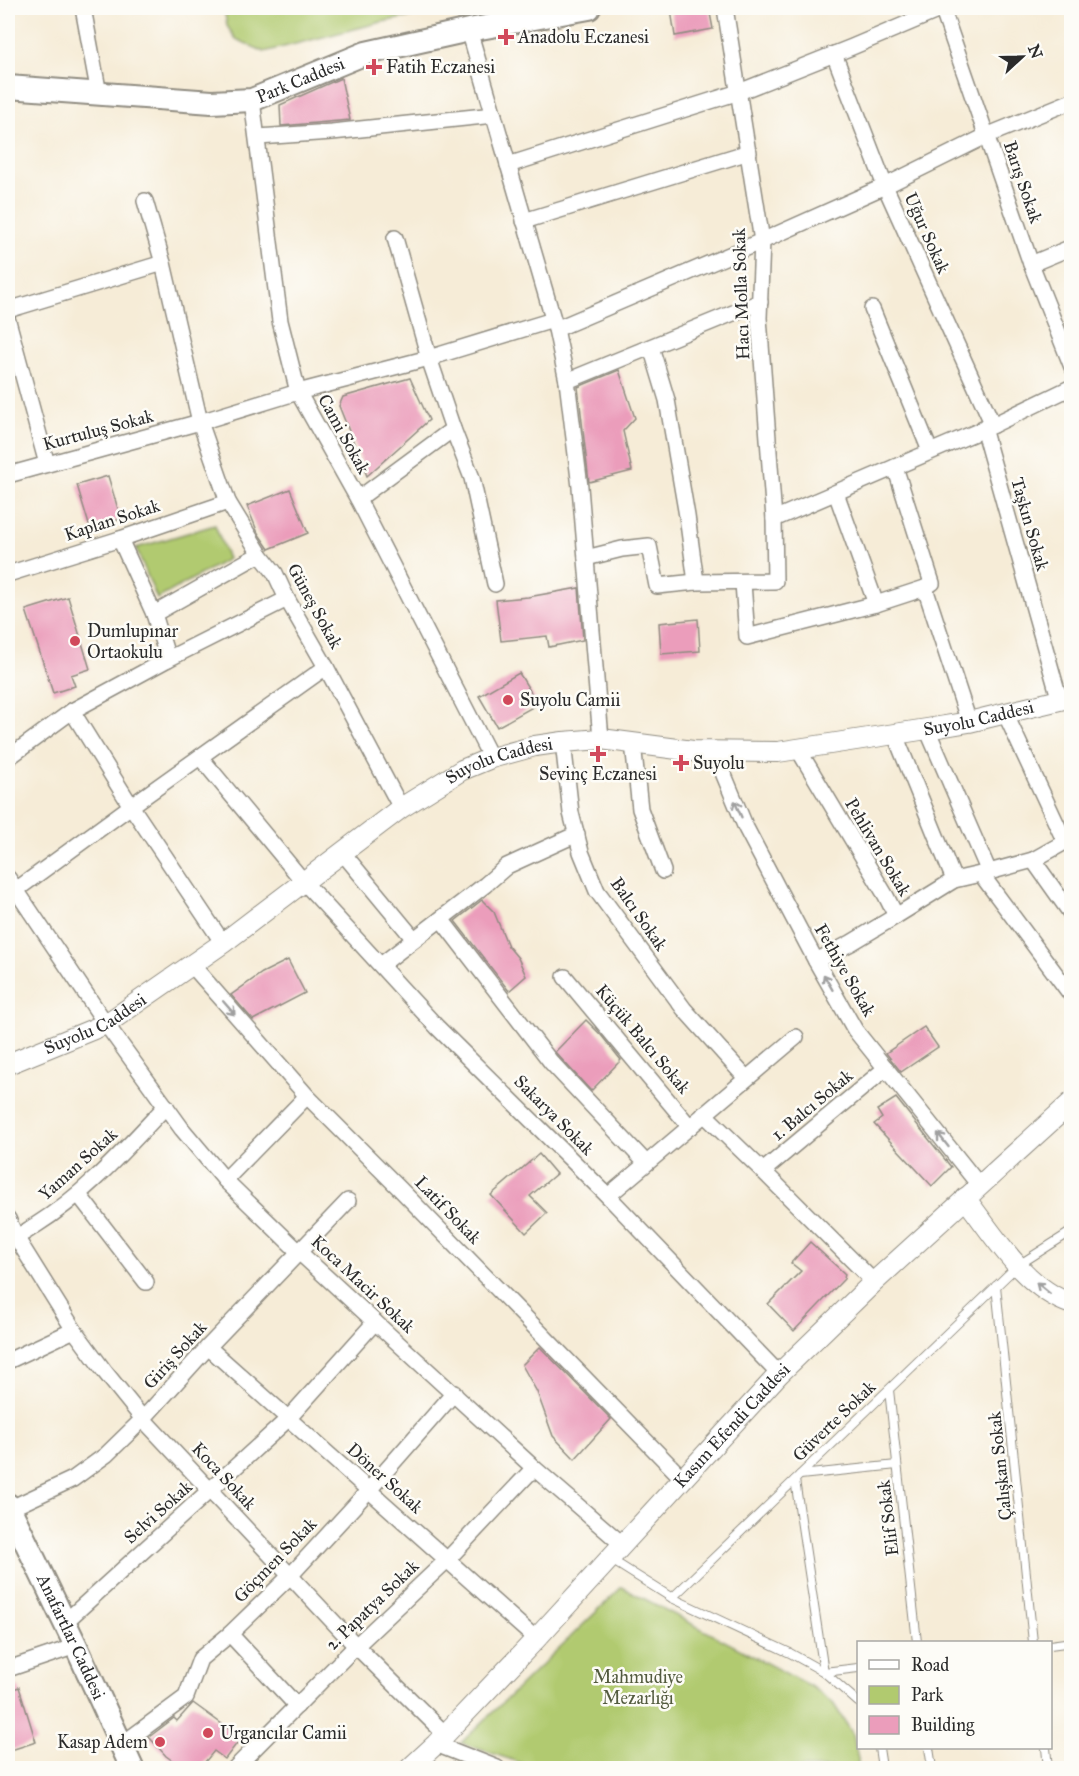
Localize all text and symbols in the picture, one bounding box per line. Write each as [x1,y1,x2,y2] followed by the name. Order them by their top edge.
[517,26,649,48] place label: Anadolu Eczanesi
[992,27,1052,87] north arrow
[499,30,513,44] marker: Anadolu Eczanesi
[1024,42,1047,62] text: N
[253,52,348,108] street label: Park Caddesi
[386,56,495,78] place label: Fatih Eczanesi
[367,60,381,74] marker: Fatih Eczanesi
[999,138,1048,227] street label: Barış Sokak
[898,189,955,278] street label: Uğur Sokak
[728,227,754,360] street label: Hacı Molla Sokak
[313,390,375,478] street label: Cami Sokak
[40,405,156,455] street label: Kurtuluş Sokak
[1006,475,1054,574] street label: Taşkın Sokak
[61,494,163,546] street label: Kaplan Sokak
[283,559,348,653] street label: Güneş Sokak
[87,620,179,663] place label: Dumlupınar Ortaokulu
[68,634,82,648] marker: Dumlupınar Ortaokulu
[520,689,620,711] place label: Suyolu Camii
[501,693,515,707] marker: Suyolu Camii
[922,696,1036,740] street label: Suyolu Caddesi
[441,733,554,789] street label: Suyolu Caddesi
[591,747,605,761] marker: Sevinç Eczanesi
[693,752,745,774] place label: Suyolu
[674,756,688,770] marker: Suyolu
[539,763,657,785] place label: Sevinç Eczanesi
[840,794,916,901] street label: Pehlivan Sokak
[732,801,743,819] one-way arrow
[606,873,673,955] street label: Balcı Sokak
[810,920,881,1021] street label: Fethiye Sokak
[822,974,834,991] one-way arrow
[591,980,696,1099] street label: Küçük Balcı Sokak
[41,989,150,1059] street label: Suyolu Caddesi
[222,1000,236,1015] one-way arrow
[767,1064,858,1145] street label: 1. Balcı Sokak
[509,1070,599,1160] street label: Sakarya Sokak
[34,1123,122,1205] street label: Yaman Sokak
[936,1132,949,1148] one-way arrow
[410,1171,486,1249] street label: Latif Sokak
[307,1230,420,1338] street label: Koca Macir Sokak
[1035,1282,1051,1295] one-way arrow
[139,1316,212,1394] street label: Giriş Sokak
[669,1358,795,1493] street label: Kasım Efendi Caddesi
[788,1376,881,1466] street label: Güverte Sokak
[983,1410,1017,1522] street label: Çalışkan Sokak
[187,1438,261,1515] street label: Koca Sokak
[342,1438,428,1518] street label: Döner Sokak
[119,1475,197,1548] street label: Selvi Sokak
[872,1478,904,1557] street label: Elif Sokak
[229,1512,322,1607] street label: Göçmen Sokak
[321,1555,424,1655] street label: 2. Papatya Sokak
[31,1569,110,1703] street label: Anafartlar Caddesi
[857,1641,1052,1749] legend
[911,1654,949,1676] text: Road
[593,1666,683,1710] park label: Mahmudiye Mezarlığı
[911,1684,944,1706] text: Park
[911,1714,975,1737] text: Building
[220,1722,347,1745] place label: Urgancılar Camii
[201,1726,215,1740] marker: Urgancılar Camii
[57,1731,148,1753] place label: Kasap Adem
[153,1735,167,1749] marker: Kasap Adem

